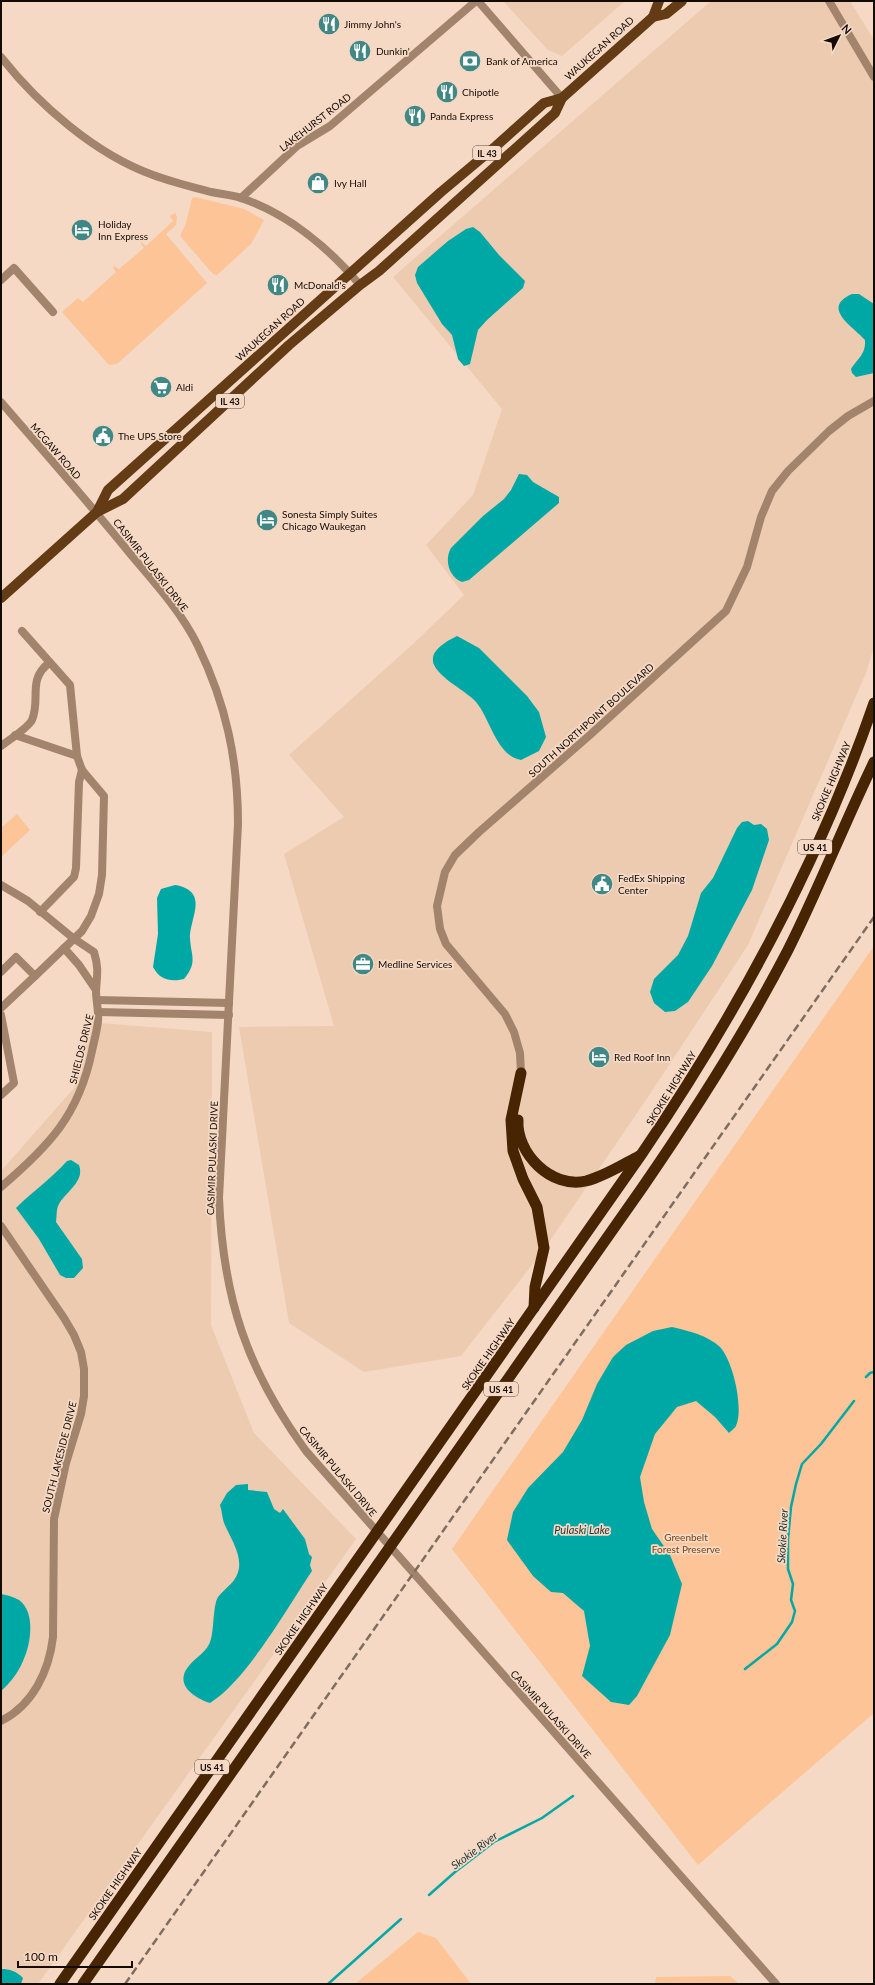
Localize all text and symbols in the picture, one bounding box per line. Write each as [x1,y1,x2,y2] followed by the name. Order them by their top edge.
[316,11,342,37] restaurant icon: Jimmy John's
[562,14,636,82] street label: WAUKEGAN ROAD
[819,16,859,56] north arrow
[344,18,401,30] place label: Jimmy John's
[839,21,854,36] text: N
[347,38,373,64] restaurant icon: Dunkin'
[376,45,410,57] place label: Dunkin'
[457,48,483,74] bank icon: Bank of America
[486,55,558,67] place label: Bank of America
[434,79,460,105] restaurant icon: Chipotle
[462,86,499,98] place label: Chipotle
[277,90,353,154] street label: LAKEHURST ROAD
[402,103,428,129] restaurant icon: Panda Express
[430,110,493,122] place label: Panda Express
[473,146,501,160] road number: IL 43
[305,170,331,196] shop icon: Ivy Hall
[334,177,367,189] place label: Ivy Hall
[69,217,95,243] hotel icon: Holiday Inn Express
[98,218,148,242] place label: Holiday Inn Express
[265,272,291,298] restaurant icon: McDonald's
[294,279,346,291] place label: McDonald's
[233,295,307,363] street label: WAUKEGAN ROAD
[148,374,174,400] supermarket icon: Aldi
[176,381,193,393] place label: Aldi
[216,394,244,408] road number: IL 43
[28,420,84,482] street label: MCGAW ROAD
[90,423,116,449] public building icon: The UPS Store
[118,430,182,442] place label: The UPS Store
[254,507,280,533] hotel icon: Sonesta Simply Suites Chicago Waukegan
[282,508,377,532] place label: Sonesta Simply Suites Chicago Waukegan
[111,516,191,614] street label: CASIMIR PULASKI DRIVE
[526,660,656,779] street label: SOUTH NORTHPOINT BOULEVARD
[809,739,853,822] street label: SKOKIE HIGHWAY
[798,840,832,854] road number: US 41
[589,871,615,897] public building icon: FedEx Shipping Center
[618,872,685,896] place label: FedEx Shipping Center
[350,951,376,977] office icon: Medline Services
[378,958,452,970] place label: Medline Services
[67,1013,96,1085] street label: SHIELDS DRIVE
[586,1044,612,1070] hotel icon: Red Roof Inn
[643,1048,699,1127] street label: SKOKIE HIGHWAY
[614,1051,670,1063] place label: Red Roof Inn
[204,1100,220,1215] street label: CASIMIR PULASKI DRIVE
[459,1315,518,1392] street label: SKOKIE HIGHWAY
[484,1382,518,1396] road number: US 41
[39,1400,79,1514] street label: SOUTH LAKESIDE DRIVE
[297,1423,380,1519] street label: CASIMIR PULASKI DRIVE
[774,1508,790,1564] water label: Skokie River
[554,1523,610,1536] water label: Pulaski Lake
[652,1531,720,1555] park label: Greenbelt Forest Preserve
[272,1580,331,1657] street label: SKOKIE HIGHWAY
[508,1667,594,1761] street label: CASIMIR PULASKI DRIVE
[195,1760,229,1774] road number: US 41
[448,1828,500,1872] water label: Skokie River
[86,1845,145,1922] street label: SKOKIE HIGHWAY
[18,1943,132,1969] scale bar
[24,1949,58,1964] text: 100 m

